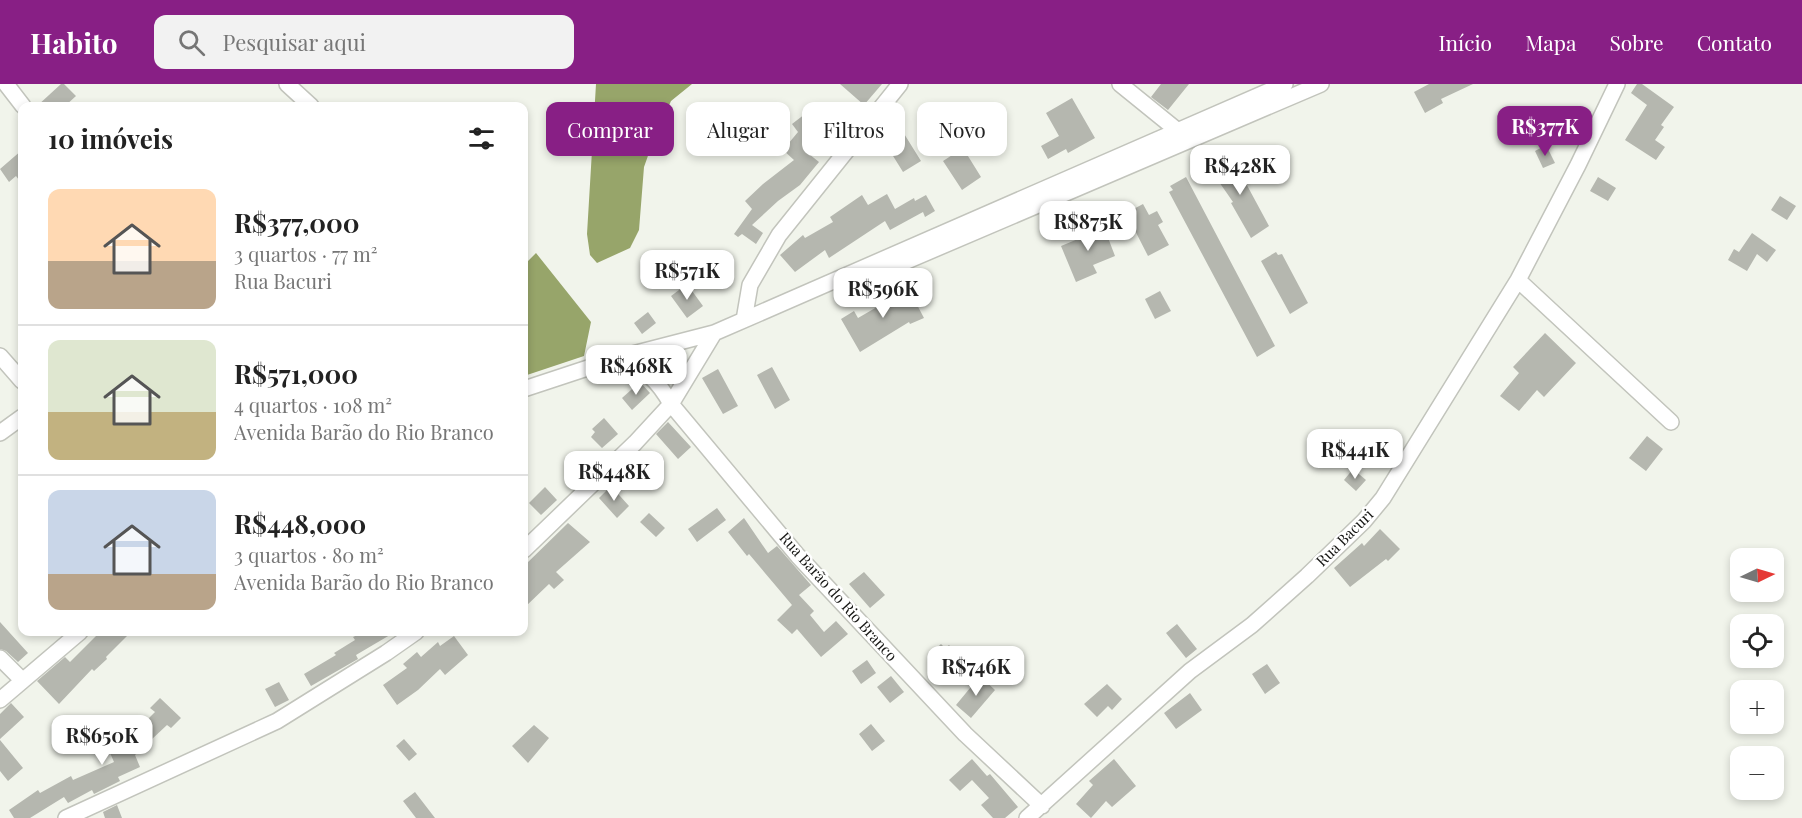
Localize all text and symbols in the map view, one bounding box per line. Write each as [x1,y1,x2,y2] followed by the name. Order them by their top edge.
[154,15,574,69] search box
[30,24,118,61] text: Habito
[175,26,208,59] icon: search
[223,27,366,57] text: Pesquisar aqui
[1438,28,1492,56] text: Início
[1525,28,1576,56] text: Mapa
[1609,28,1664,56] text: Sobre
[1697,28,1772,56] text: Contato
[546,102,674,156] chip: Comprar
[686,102,790,156] chip: Alugar
[802,102,905,156] chip: Filtros
[917,102,1007,156] chip: Novo
[1496,106,1594,157] pin: R$377K
[1511,112,1579,139] text: R$377K
[48,121,173,156] text: 10 imóveis
[465,122,498,155] icon: filters
[1191,145,1289,196] pin: R$428K
[1204,151,1276,178] text: R$428K
[1039,201,1137,252] pin: R$875K
[234,205,360,240] text: R$377,000
[1053,207,1123,234] text: R$875K
[96,213,168,285] icon: home
[234,240,377,267] text: 3 quartos · 77 m²
[638,250,736,301] pin: R$571K
[654,256,720,283] text: R$571K
[234,267,332,294] text: Rua Bacuri
[834,268,932,319] pin: R$596K
[847,274,919,301] text: R$596K
[587,345,685,396] pin: R$468K
[600,351,672,378] text: R$468K
[234,356,358,391] text: R$571,000
[96,364,168,436] icon: home
[234,391,392,418] text: 4 quartos · 108 m²
[234,418,494,445] text: Avenida Barão do Rio Branco
[1306,429,1404,480] pin: R$441K
[1321,435,1389,462] text: R$441K
[565,451,663,502] pin: R$448K
[578,457,650,484] text: R$448K
[1311,504,1378,570] street label: Rua Bacuri
[234,506,366,541] text: R$448,000
[96,514,168,586] icon: home
[775,528,902,665] street label: Rua Barão do Rio Branco
[234,541,384,568] text: 3 quartos · 80 m²
[1730,548,1784,602] north arrow
[1730,548,1784,800] map controls
[234,568,494,595] text: Avenida Barão do Rio Branco
[1730,614,1784,668] button: locate
[927,646,1025,697] pin: R$746K
[941,652,1011,679] text: R$746K
[1730,680,1784,734] button: +
[53,715,151,766] pin: R$650K
[66,721,138,748] text: R$650K
[1730,746,1784,800] button: −

